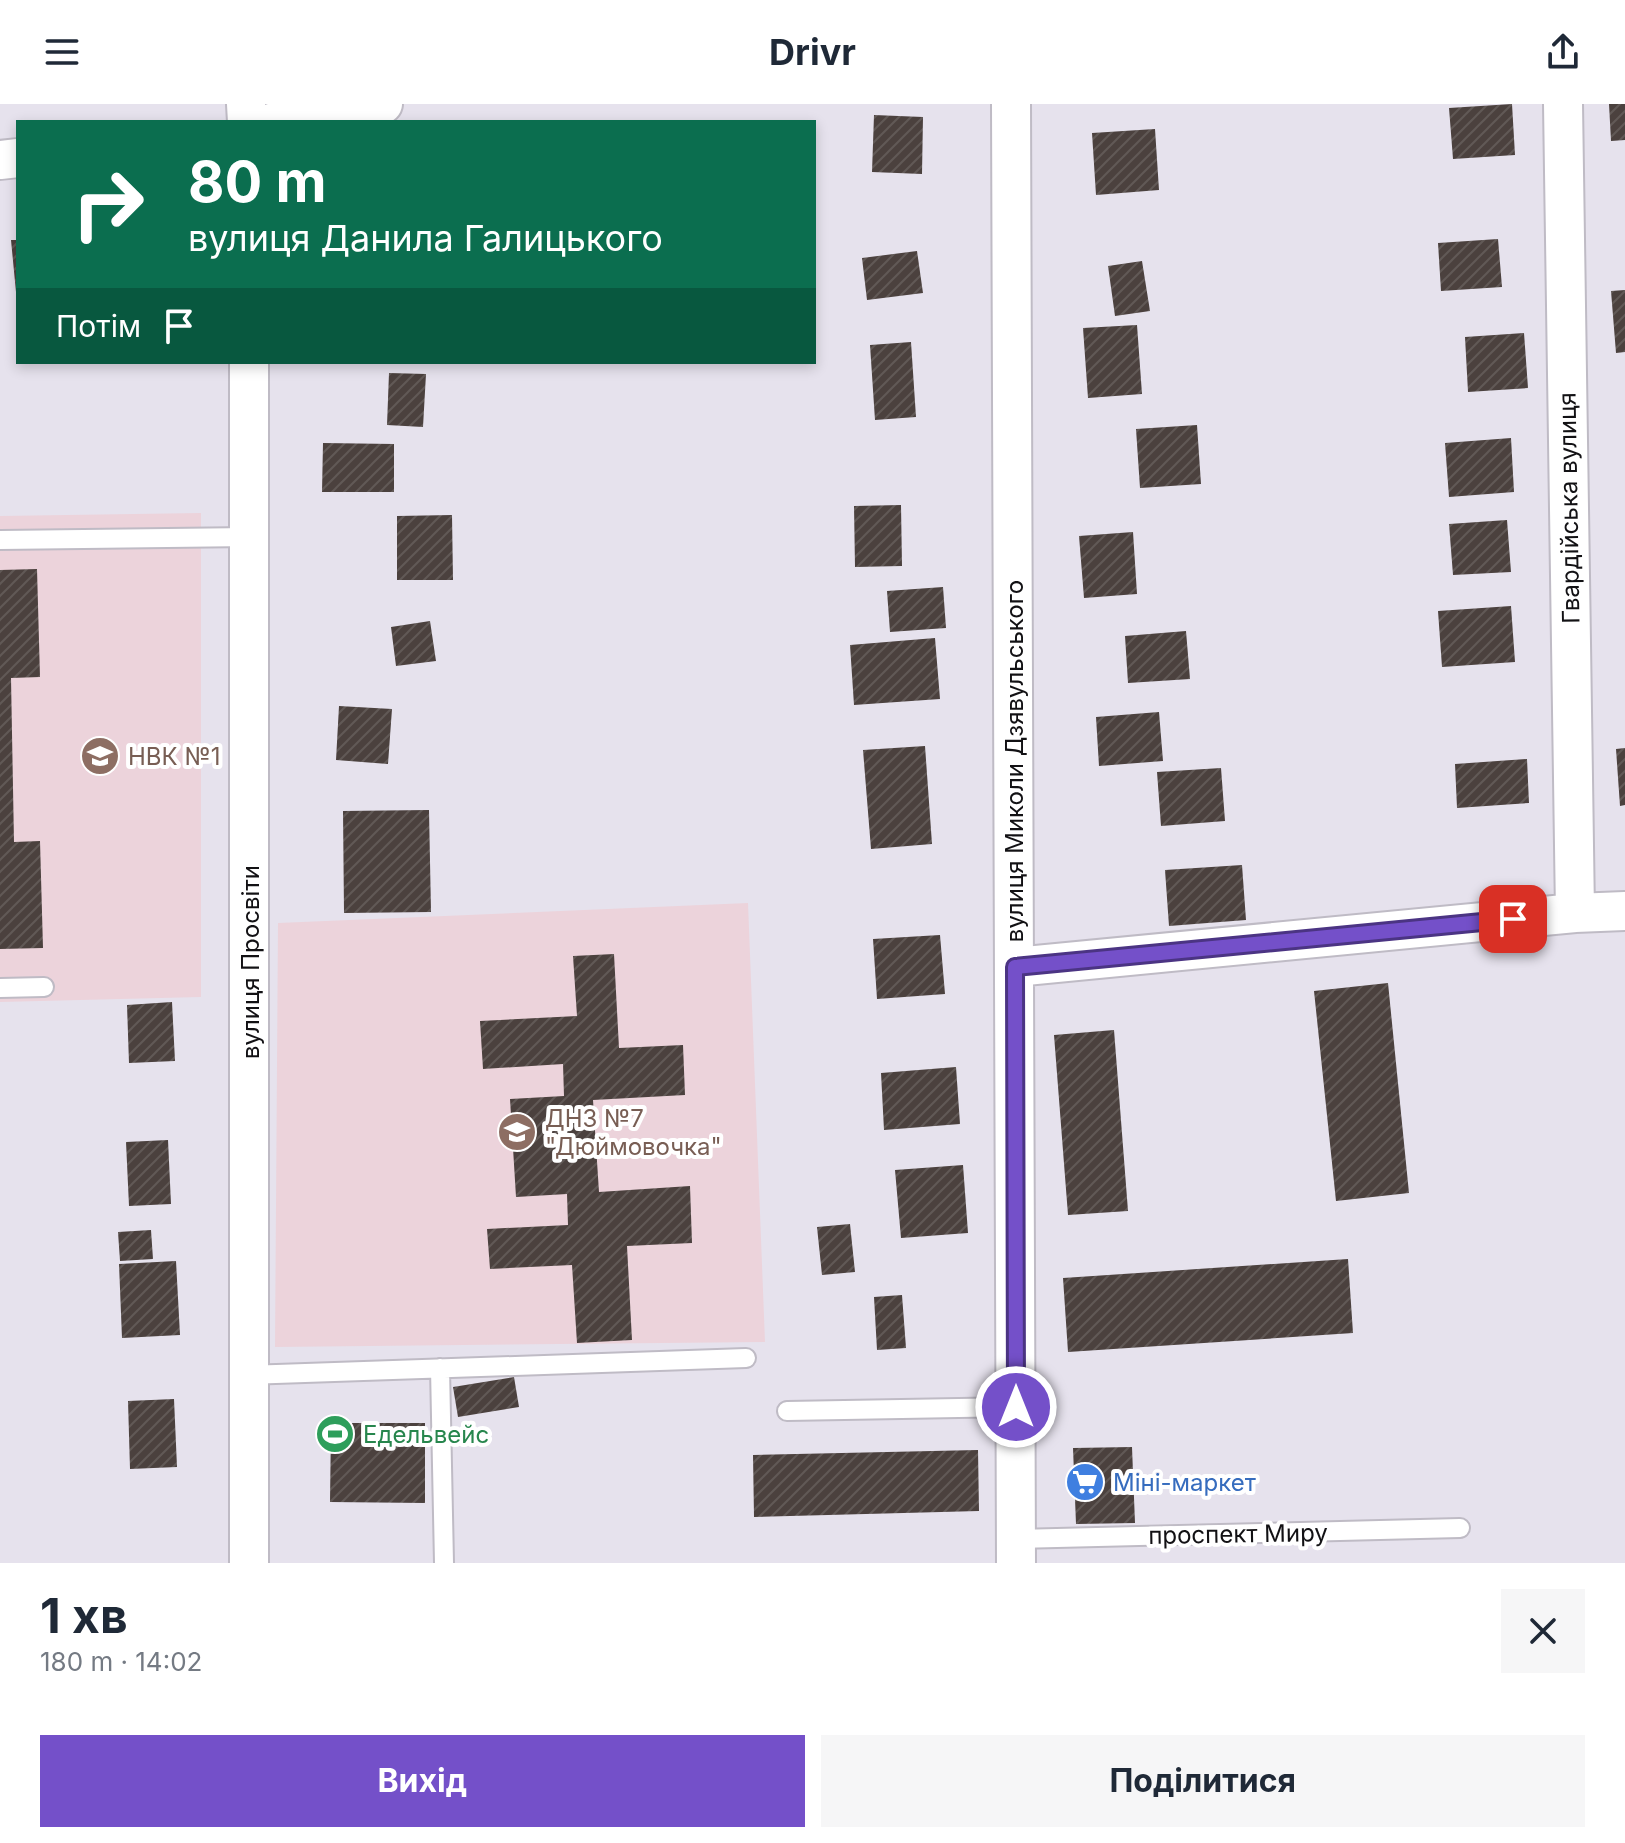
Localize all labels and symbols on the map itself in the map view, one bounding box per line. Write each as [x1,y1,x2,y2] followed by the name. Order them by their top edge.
[1552,392,1586,624] street label: Гвардійська вулиця
[1000,580,1029,942] street label: вулиця Миколи Дзявульського
[79,735,121,777] school or university icon: НВК №1
[128,742,220,771] place label: НВК №1
[236,865,265,1059] street label: вулиця Просвіти
[1479,885,1547,953] pin
[545,1104,722,1161] place label: ДНЗ №7 "Дюймовочка"
[496,1111,538,1153] school or university icon: ДНЗ №7 "Дюймовочка"
[974,1365,1058,1449] position arrow
[314,1413,356,1455] sports icon: Едельвейс
[363,1420,489,1449] place label: Едельвейс
[1064,1461,1106,1503] supermarket icon: Міні-маркет
[1113,1468,1256,1497] place label: Міні-маркет
[1148,1518,1328,1550] street label: проспект Миру

